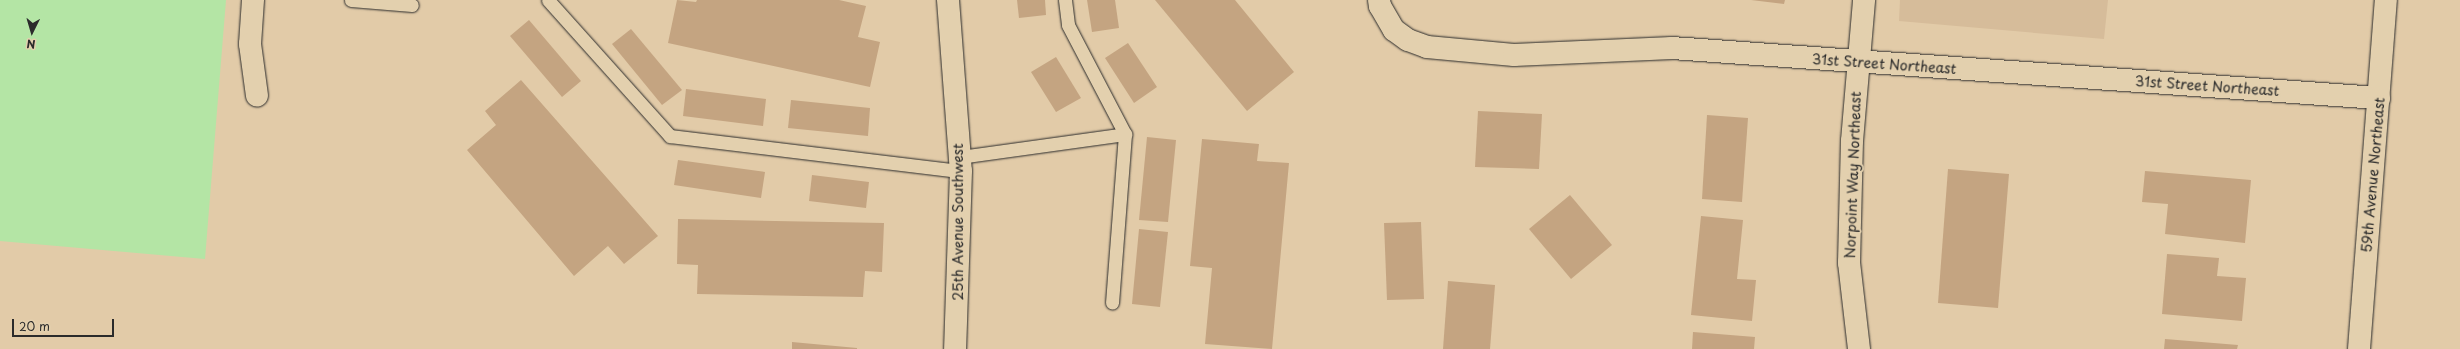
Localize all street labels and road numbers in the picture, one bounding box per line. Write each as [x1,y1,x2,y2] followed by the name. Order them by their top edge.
[1810,51,1958,77] street label: 31st Street Northeast
[2133,73,2281,99] street label: 31st Street Northeast
[1842,91,1864,259] street label: Norpoint Way Northeast
[2358,97,2388,253] street label: 59th Avenue Northeast
[950,143,966,301] street label: 25th Avenue Southwest

